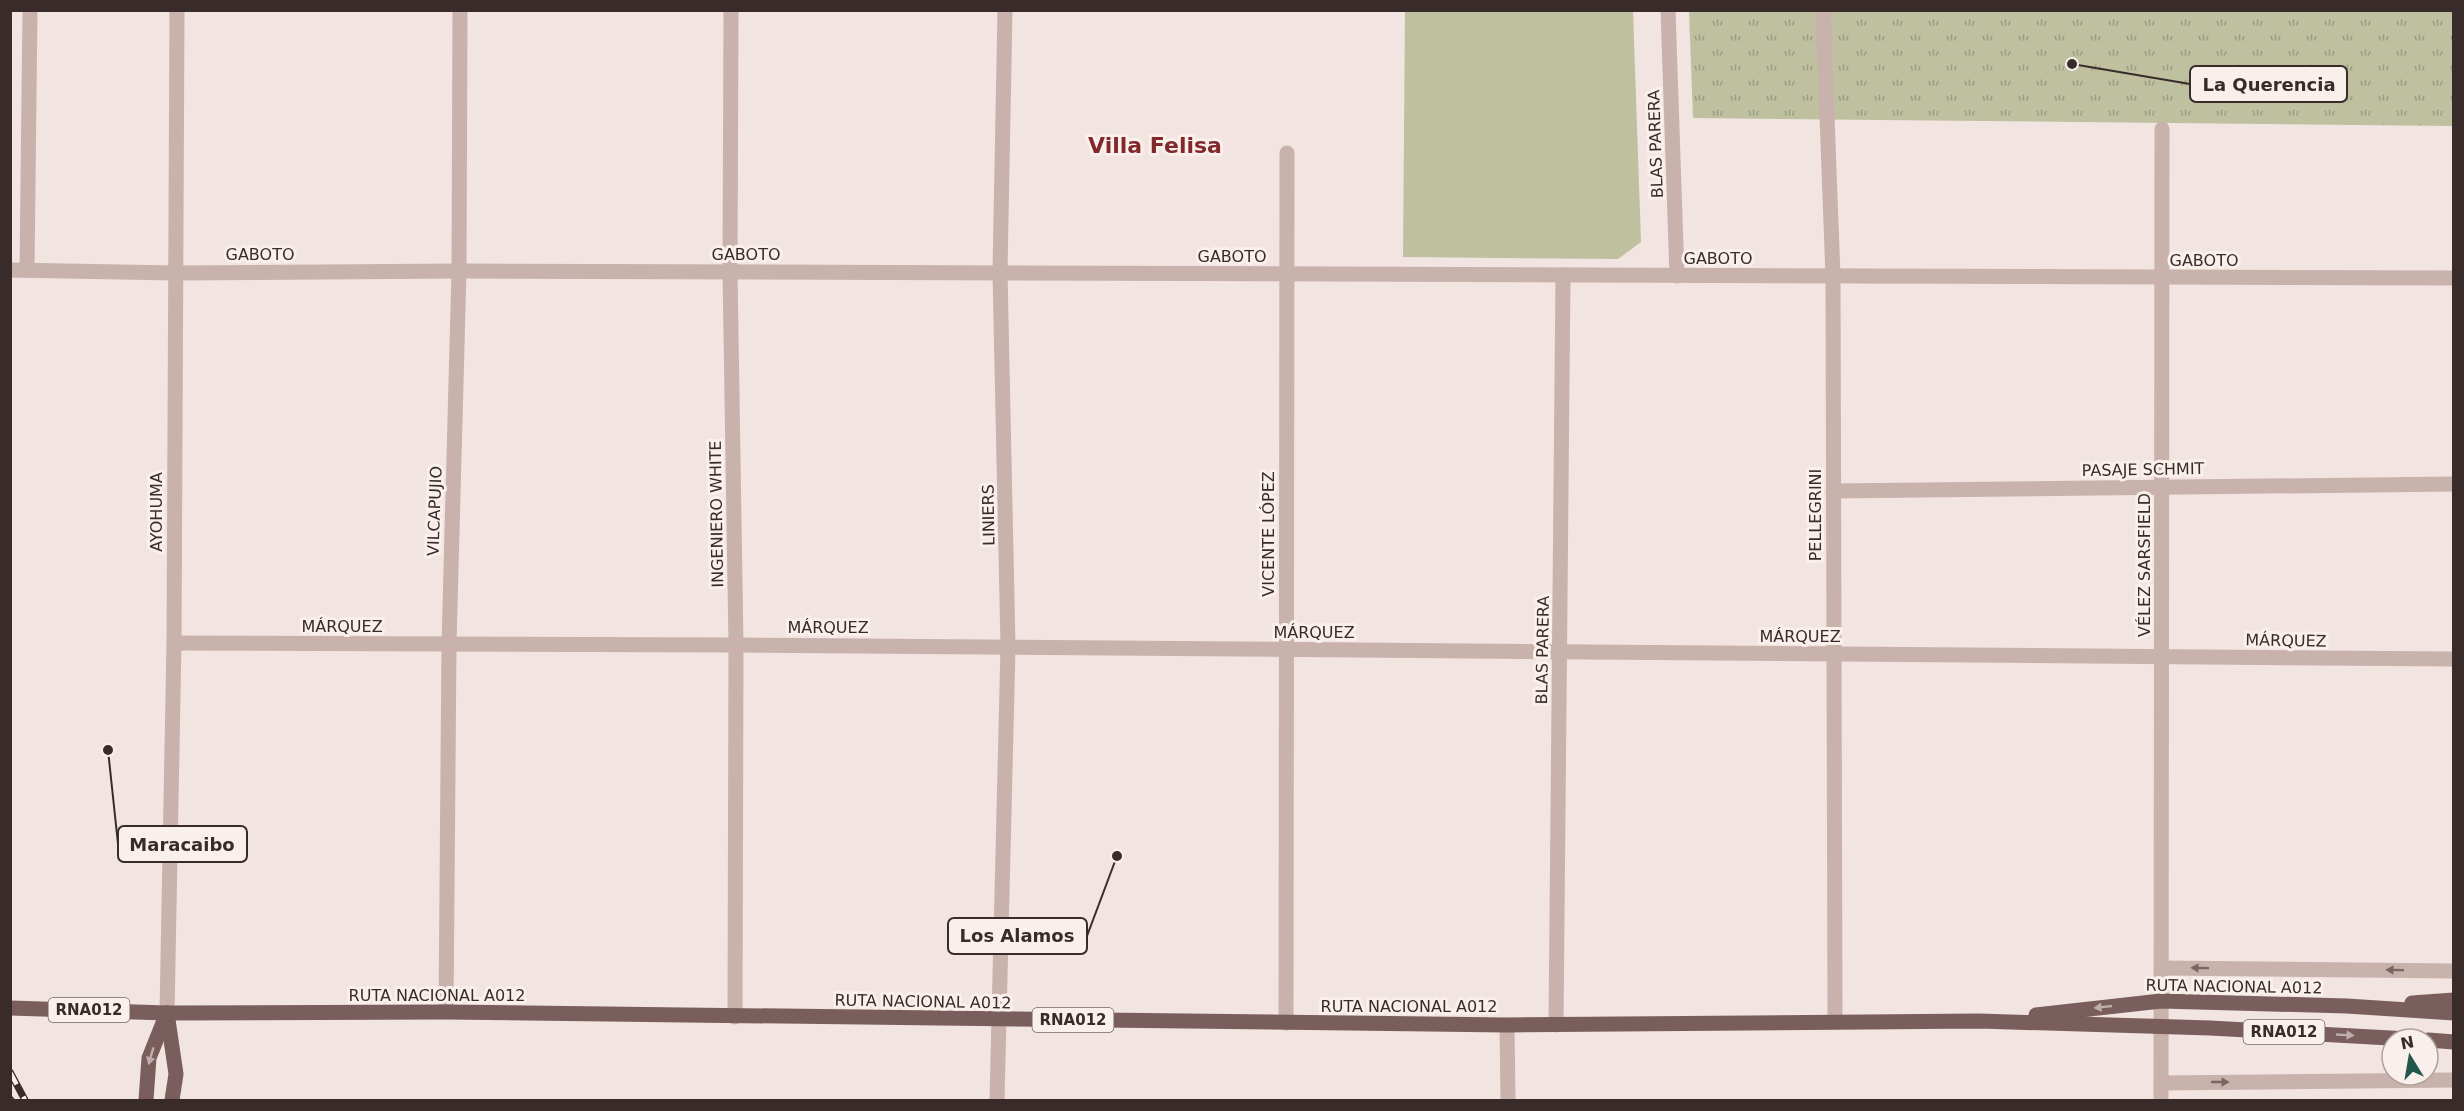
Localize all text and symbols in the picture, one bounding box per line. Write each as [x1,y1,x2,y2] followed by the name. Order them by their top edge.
[2190,66,2347,102] callout: La Querencia
[2202,74,2336,95] text: La Querencia
[1644,89,1667,199] street label: BLAS PARERA
[1088,133,1222,158] district label: Villa Felisa
[226,245,295,264] street label: GABOTO
[712,245,781,264] street label: GABOTO
[1198,247,1267,266] street label: GABOTO
[1684,249,1753,268] street label: GABOTO
[2170,251,2239,270] street label: GABOTO
[706,440,727,588] street label: INGENIERO WHITE
[2082,459,2205,480] street label: PASAJE SCHMIT
[423,466,446,556] street label: VILCAPUJIO
[1806,469,1825,561] street label: PELLEGRINI
[1259,471,1278,597] street label: VICENTE LÓPEZ
[147,472,166,552] street label: AYOHUMA
[978,484,999,546] street label: LINIERS
[2135,493,2154,637] street label: VÉLEZ SARSFIELD
[1532,595,1553,704] street label: BLAS PARERA
[301,617,383,636] street label: MÁRQUEZ
[787,618,869,637] street label: MÁRQUEZ
[1273,623,1355,642] street label: MÁRQUEZ
[1759,627,1841,646] street label: MÁRQUEZ
[2245,630,2327,651] street label: MÁRQUEZ
[118,826,247,862] callout: Maracaibo
[129,834,235,855] text: Maracaibo
[948,918,1087,954] callout: Los Alamos
[960,925,1074,946] text: Los Alamos
[2191,963,2210,973] one-way arrow
[2386,965,2405,975] one-way arrow
[2145,975,2323,998] street label: RUTA NACIONAL A012
[349,986,525,1005] street label: RUTA NACIONAL A012
[834,990,1012,1013] street label: RUTA NACIONAL A012
[1321,997,1497,1016] street label: RUTA NACIONAL A012
[48,998,130,1022] road number: RNA012
[2093,1002,2112,1012] one-way arrow
[1032,1008,1114,1032] road number: RNA012
[2244,1020,2324,1044] road number: RNA012
[2380,1027,2440,1087] north arrow
[2335,1030,2354,1040] one-way arrow
[2399,1032,2416,1053] text: N
[146,1047,155,1065] one-way arrow
[2210,1077,2229,1087] one-way arrow

